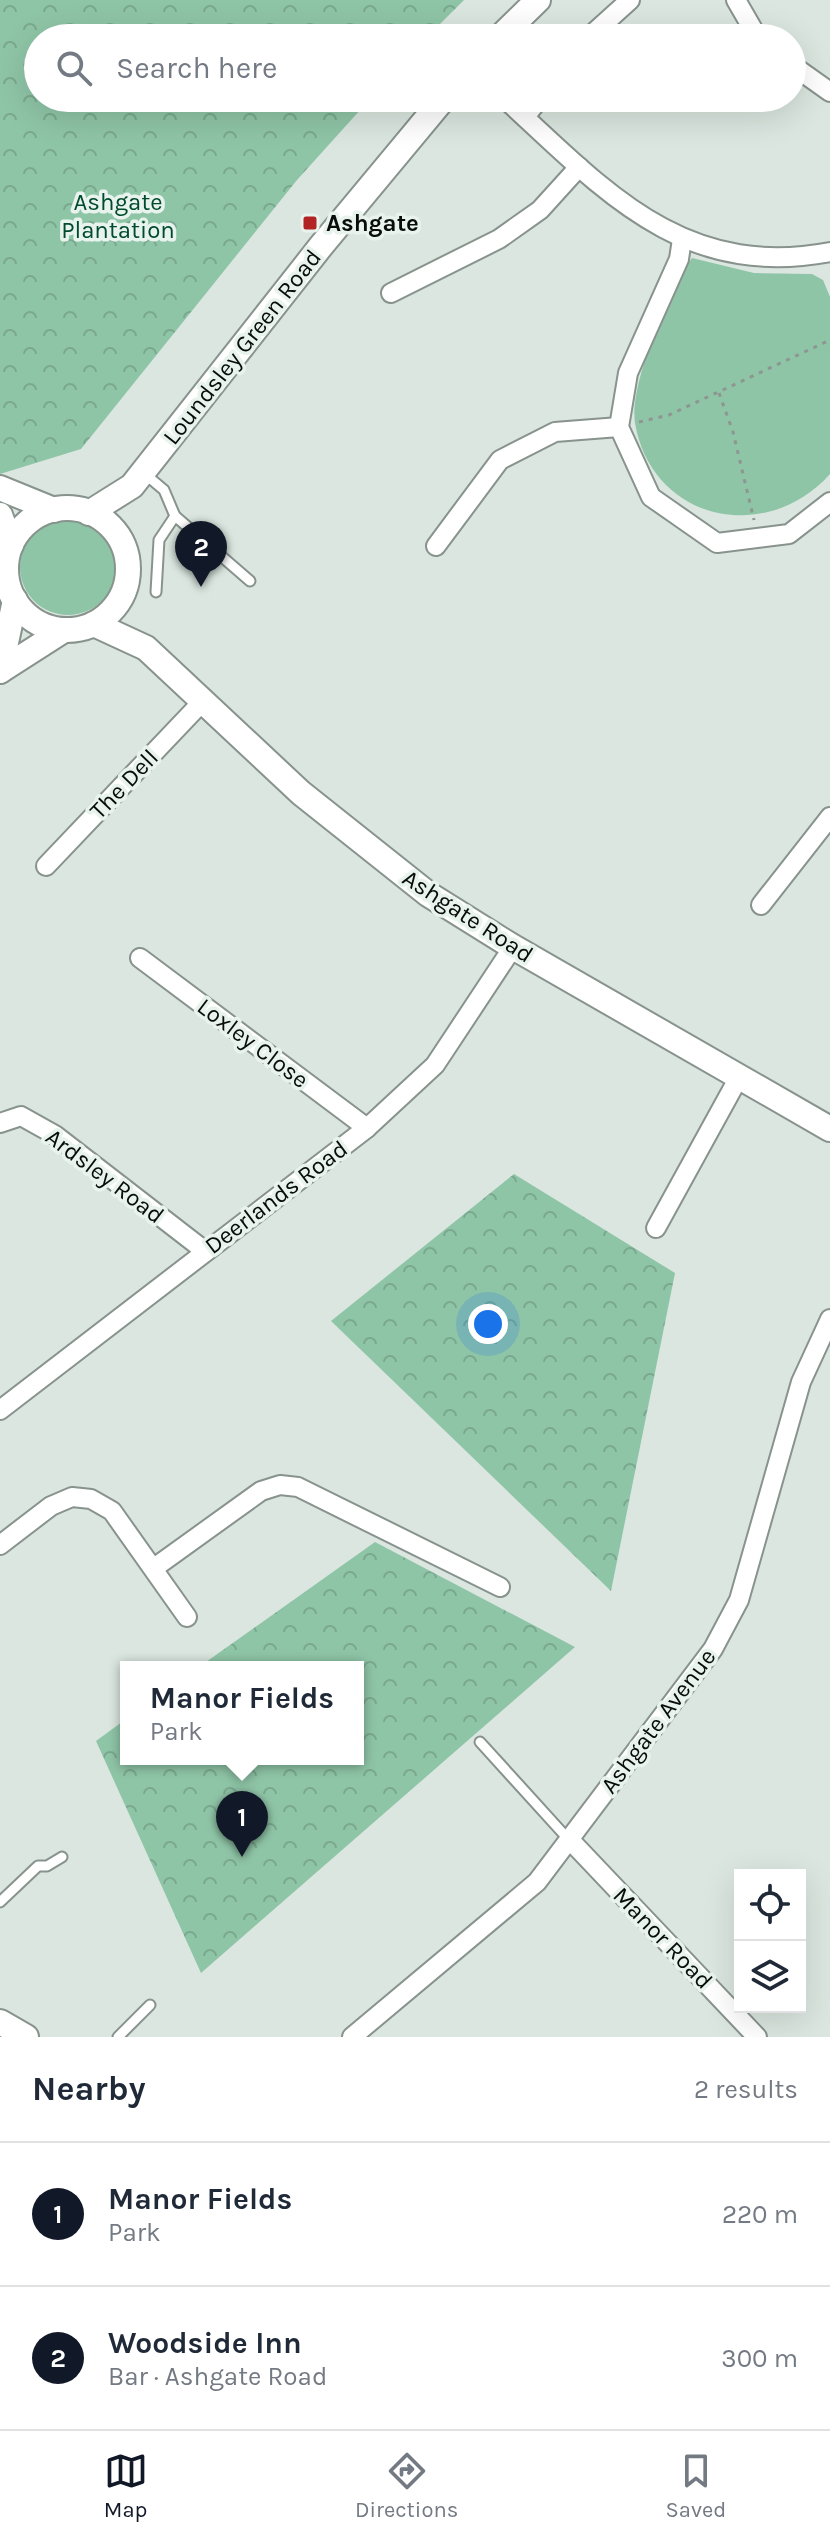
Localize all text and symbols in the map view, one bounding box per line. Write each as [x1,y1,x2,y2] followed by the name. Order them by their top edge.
[24,24,806,112] search box
[52,46,96,90] icon: search
[116,50,277,86] text: Search here
[61,188,175,244] park label: Ashgate Plantation
[326,209,419,237] place label: Ashgate
[301,214,319,232] marker: Ashgate
[157,244,327,450] street label: Loundsley Green Road
[175,521,227,587] pin: 2
[84,743,164,825] street label: The Dell
[397,863,539,969] street label: Ashgate Road
[192,992,314,1094] street label: Loxley Close
[40,1123,170,1229] street label: Ardsley Road
[199,1134,353,1260] street label: Deerlands Road
[468,1304,508,1344] your location
[595,1643,721,1799] street label: Ashgate Avenue
[120,1661,364,1765] popup
[150,1680,334,1716] text: Manor Fields
[150,1716,203,1747] text: Park
[216,1791,268,1857] pin: 1
[734,1869,806,2013] map controls
[734,1869,806,1941] button: locate
[608,1881,718,1995] street label: Manor Road
[734,1941,806,2013] button: layers
[32,2069,146,2109] text: Nearby
[694,2074,798,2105] text: 2 results
[108,2181,292,2217] text: Manor Fields
[53,2199,63,2230] text: 1
[722,2199,798,2230] text: 220 m
[108,2217,161,2248] text: Park
[108,2325,302,2361] text: Woodside Inn
[50,2343,66,2374] text: 2
[721,2343,798,2374] text: 300 m
[108,2361,327,2392] text: Bar · Ashgate Road
[104,2449,148,2523] tab: Map
[355,2449,458,2523] tab: Directions
[666,2449,726,2523] tab: Saved

